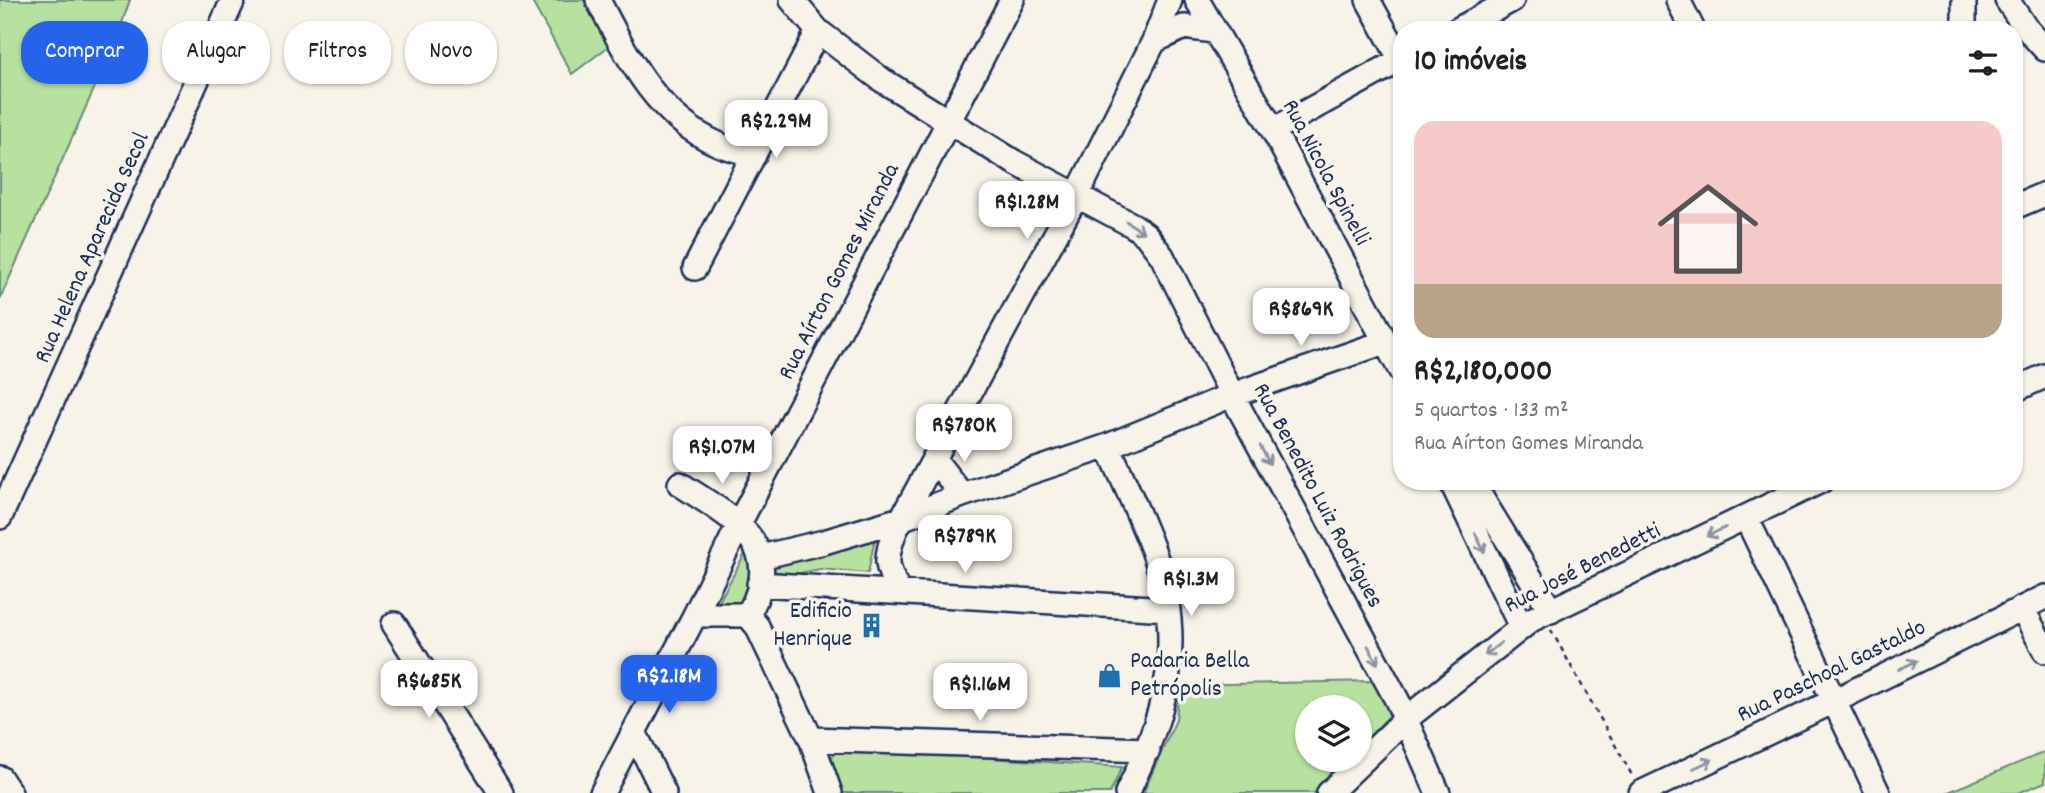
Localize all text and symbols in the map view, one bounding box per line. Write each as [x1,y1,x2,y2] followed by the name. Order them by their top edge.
[21,21,148,84] chip: Comprar
[162,21,270,84] chip: Alugar
[284,21,391,84] chip: Filtros
[405,21,497,84] chip: Novo
[1414,42,1527,85] text: 10 imóveis
[1964,44,2002,82] icon: filters
[1272,94,1378,252] street label: Rua Nicola Spinelli
[711,100,841,160] pin: R$2.29M
[741,106,811,139] text: R$2.29M
[27,127,159,369] street label: Rua Helena Aparecida Secol
[771,157,910,386] street label: Rua Aírton Gomes Miranda
[1645,166,1771,292] icon: home
[962,182,1092,241] pin: R$1.28M
[995,187,1059,220] text: R$1.28M
[1124,221,1144,235] one-way arrow
[1244,288,1358,348] pin: R$869K
[1269,294,1333,327] text: R$869K
[1414,352,1552,395] text: R$2,180,000
[1243,377,1391,615] street label: Rua Benedito Luiz Rodrigues
[1414,395,1569,428] text: 5 quartos · 133 m²
[907,405,1021,464] pin: R$780K
[932,410,996,443] text: R$780K
[657,426,787,486] pin: R$1.07M
[1414,428,1643,461] text: Rua Aírton Gomes Miranda
[689,432,755,465] text: R$1.07M
[1258,444,1272,465] one-way arrow
[1499,515,1667,623] street label: Rua José Benedetti
[908,516,1022,575] pin: R$789K
[934,521,996,554] text: R$789K
[1706,525,1727,539] one-way arrow
[1474,532,1488,553] one-way arrow
[1134,558,1248,618] pin: R$1.3M
[1163,564,1219,597] text: R$1.3M
[773,595,852,657] place label: Edificio Henrique
[858,612,886,640] building icon: Edificio Henrique
[1732,612,1932,732] street label: Rua Paschoal Gastaldo
[1485,641,1503,656] one-way arrow
[1130,645,1250,707] place label: Padaria Bella Petrópolis
[1366,645,1380,665] one-way arrow
[604,656,734,715] pin: R$2.18M
[1897,658,1918,672] one-way arrow
[372,660,486,720] pin: R$685K
[637,661,701,694] text: R$2.18M
[1096,662,1124,690] shop icon: Padaria Bella Petrópolis
[915,664,1045,723] pin: R$1.16M
[397,666,461,699] text: R$685K
[949,669,1011,702] text: R$1.16M
[1295,695,1372,772] map controls
[1295,695,1372,772] button: layers
[1692,756,1713,769] one-way arrow

